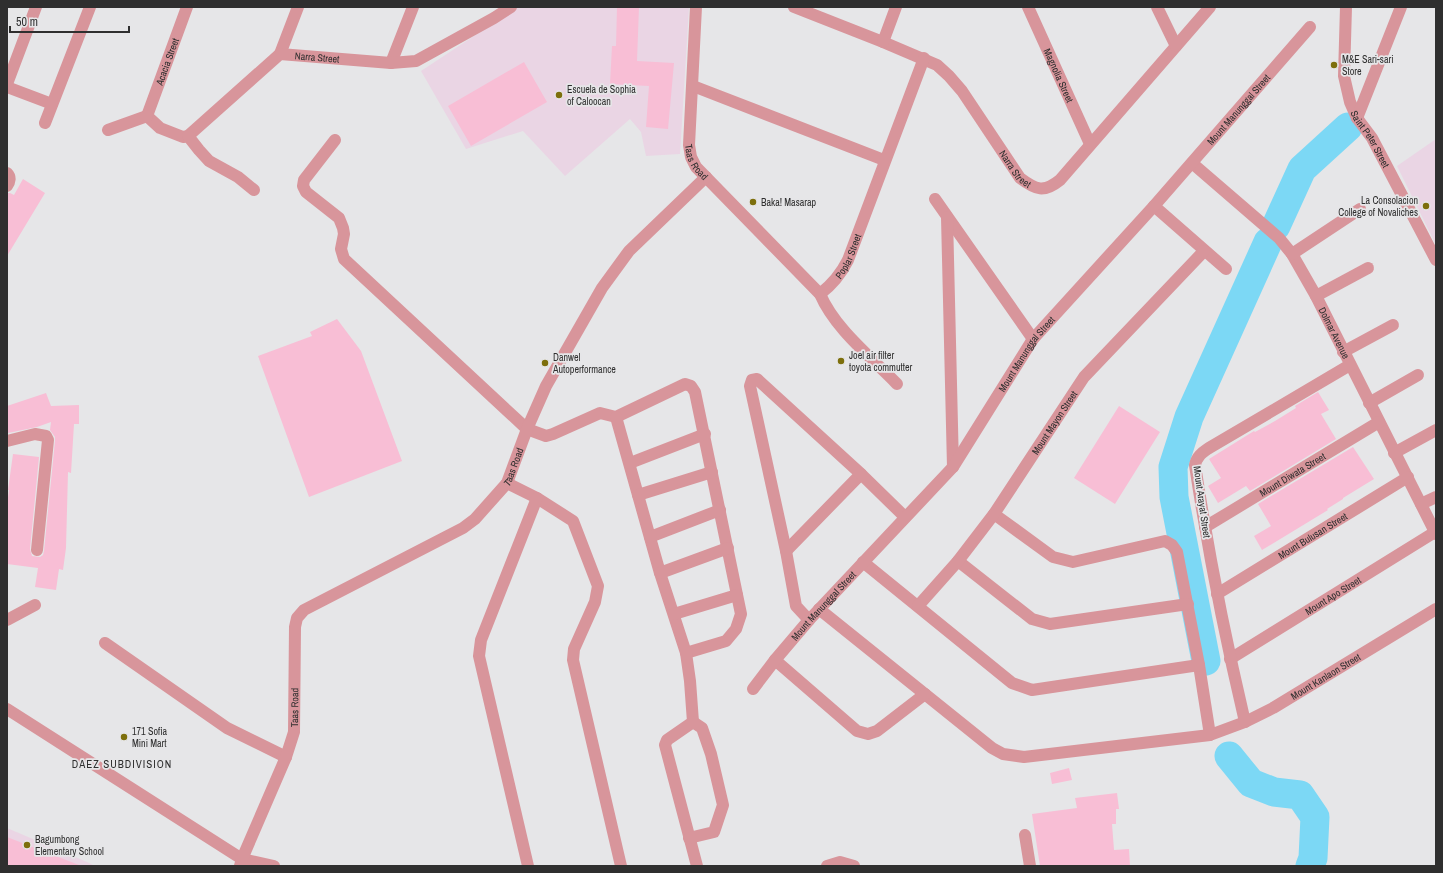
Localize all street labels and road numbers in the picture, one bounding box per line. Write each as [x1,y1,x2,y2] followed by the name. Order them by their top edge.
[152,35,182,88] street label: Acacia Street
[1041,46,1077,105] street label: Magnolia Street
[294,49,341,65] street label: Narra Street
[1204,71,1273,147] street label: Mount Manunggal Street
[1348,108,1393,170] street label: Saint Peter Street
[682,143,711,182] street label: Taas Road
[997,147,1034,191] street label: Narra Street
[832,231,864,281] street label: Poplar Street
[1316,305,1353,361] street label: Dolmar Avenue
[995,313,1058,394] street label: Mount Manunggal Street
[1028,387,1080,457] street label: Mount Mayon Street
[501,446,526,489] street label: Taas Road
[1257,449,1328,499] street label: Mount Diwata Street
[1191,465,1214,540] street label: Mount Arayat Street
[1275,509,1350,562] street label: Mount Bulusan Street
[788,568,859,643] street label: Mount Manunggal Street
[1302,573,1364,618] street label: Mount Apo Street
[1288,650,1363,702] street label: Mount Kanlaon Street
[288,688,301,727] street label: Taas Road

